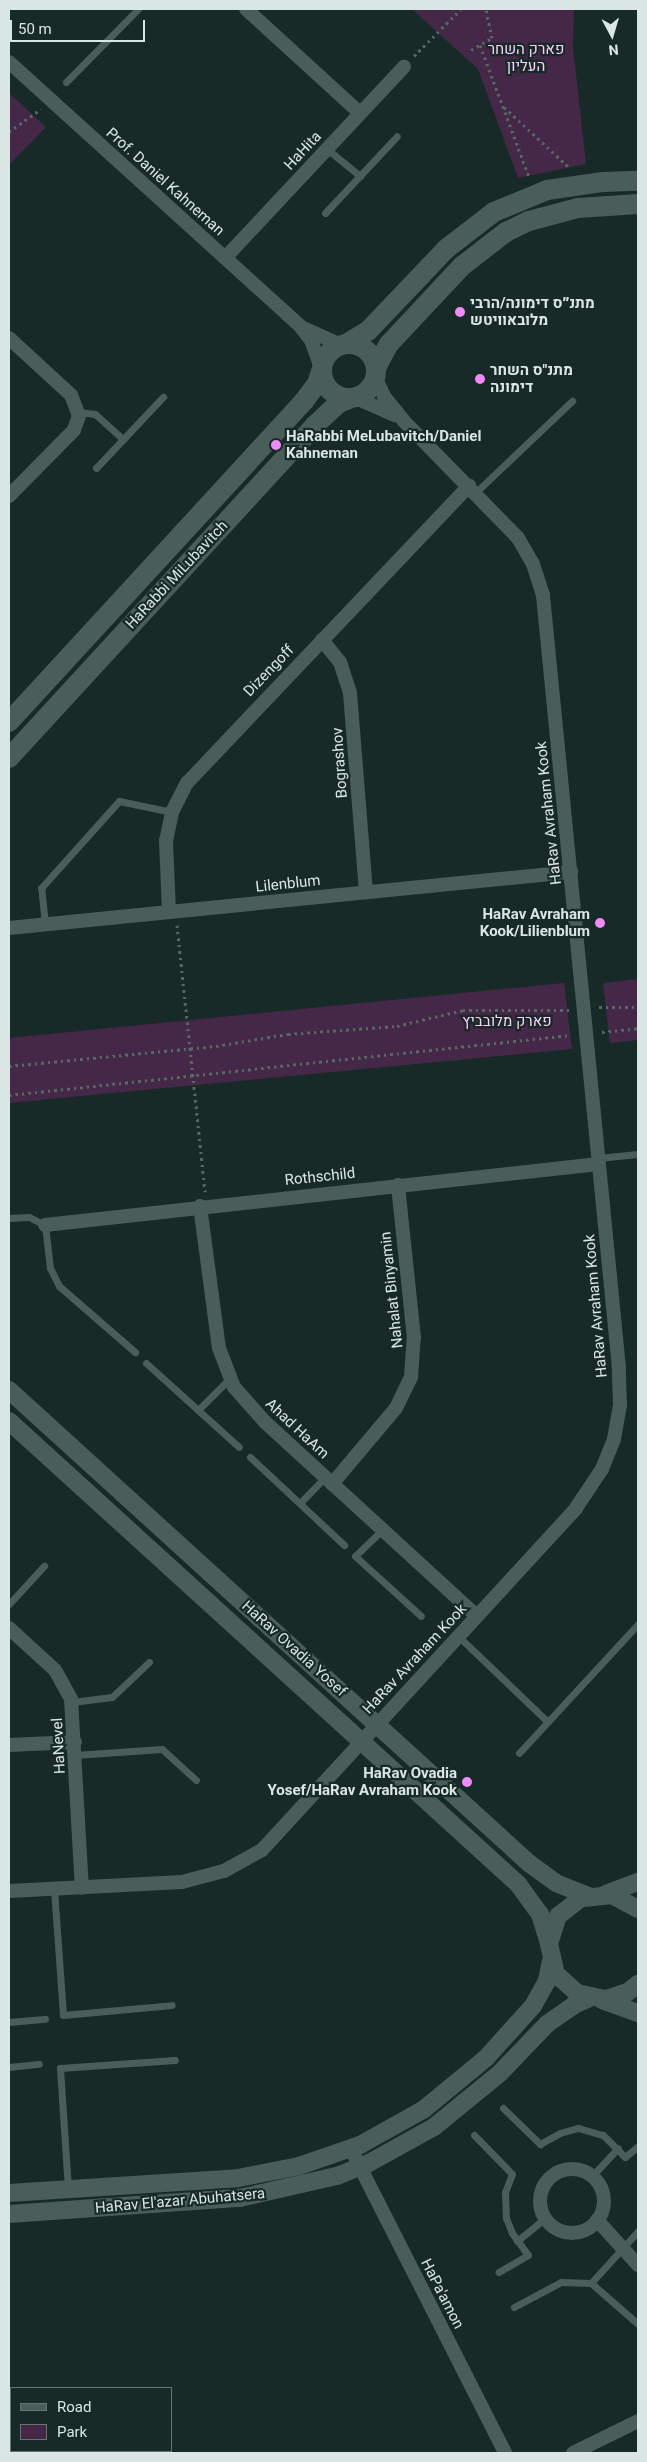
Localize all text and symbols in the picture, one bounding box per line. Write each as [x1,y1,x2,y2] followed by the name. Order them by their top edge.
[12,10,148,42] scale bar
[587,10,637,60] north arrow
[18,20,52,38] text: 50 m
[488,40,564,75] park label: פארק השחר העליון
[608,41,619,58] text: N
[102,124,228,240] street label: Prof. Daniel Kahneman
[281,128,325,174] street label: HaHita
[470,294,595,329] place label: מתנ״ס דימונה/הרבי מלובאוויטש
[454,306,466,318] marker: מתנ״ס דימונה/הרבי מלובאוויטש
[490,361,573,396] place label: מתנ"ס השחר דימונה
[474,373,486,385] marker: מתנ"ס השחר דימונה
[286,427,481,462] place label: HaRabbi MeLubavitch/Daniel Kahneman
[270,439,282,451] marker: HaRabbi MeLubavitch/Daniel Kahneman
[122,517,232,633] street label: HaRabbi MiLubavitch
[240,642,298,700] street label: Dizengoff
[329,727,351,799] street label: Bograshov
[533,740,565,886] street label: HaRav Avraham Kook
[255,872,321,896] street label: Lilenblum
[480,905,590,940] place label: HaRav Avraham Kook/Lilienblum
[594,917,606,929] marker: HaRav Avraham Kook/Lilienblum
[462,1013,552,1031] park label: פארק מלובביץ
[284,1164,356,1190] street label: Rothschild
[377,1231,407,1349] street label: Nahalat Binyamin
[581,1233,611,1379] street label: HaRav Avraham Kook
[262,1395,332,1463] street label: Ahad HaAm
[238,1597,350,1701] street label: HaRav Ovadia Yosef
[359,1600,471,1718] street label: HaRav Avraham Kook
[49,1717,69,1775] street label: HaNevel
[267,1764,457,1799] place label: HaRav Ovadia Yosef/HaRav Avraham Kook
[461,1776,473,1788] marker: HaRav Ovadia Yosef/HaRav Avraham Kook
[94,2185,266,2217] street label: HaRav El'azar Abuhatsera
[417,2256,467,2332] street label: HaPa'amon
[10,2387,172,2452] legend
[57,2398,91,2416] text: Road
[57,2423,87,2441] text: Park

